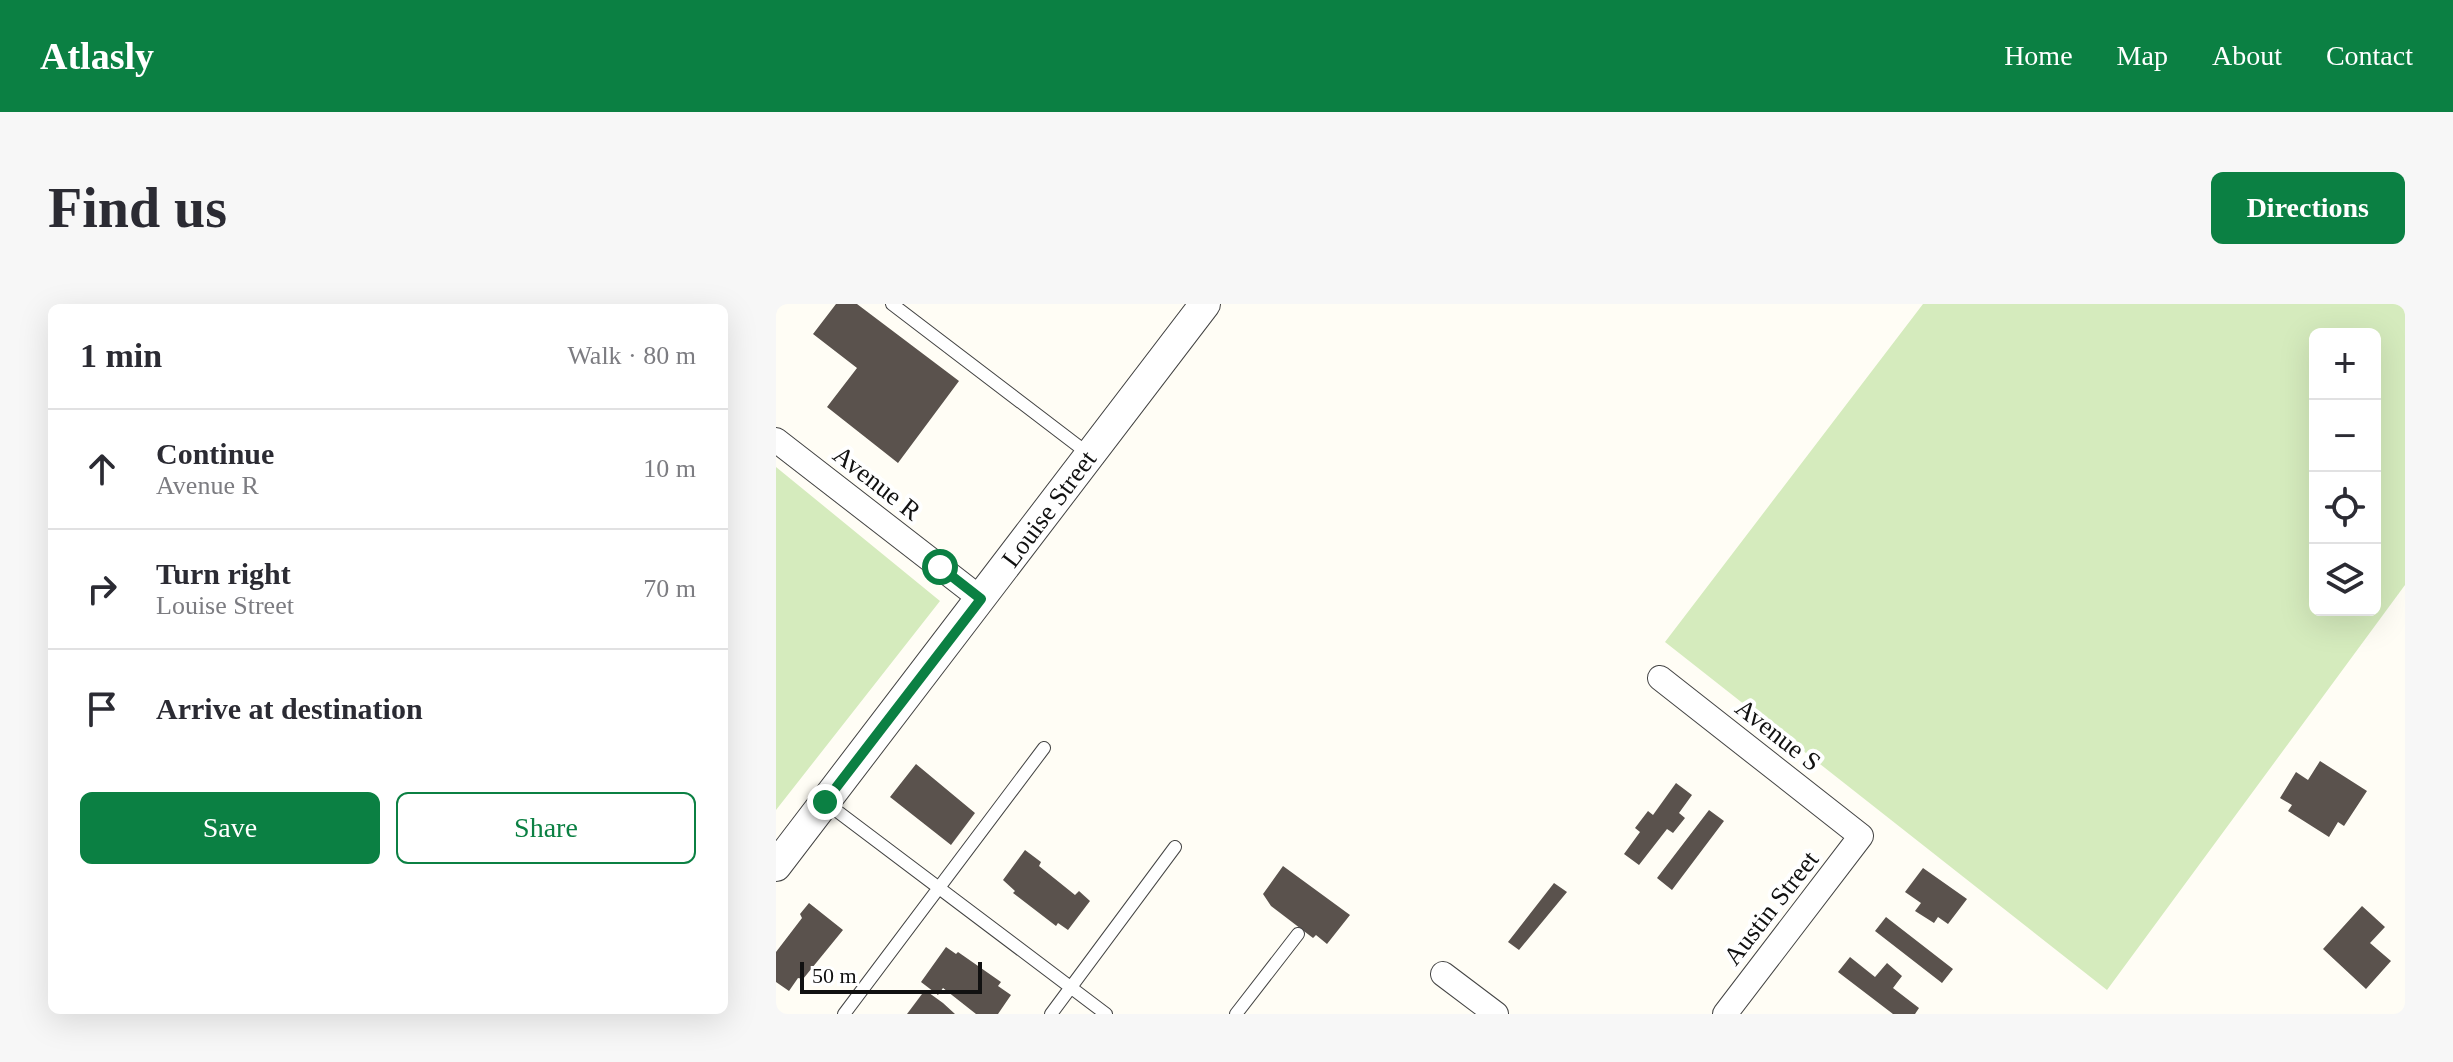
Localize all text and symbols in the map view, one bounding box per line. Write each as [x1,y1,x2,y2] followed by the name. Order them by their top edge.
[40,35,154,77] text: Atlasly
[2004,40,2073,71] text: Home
[2117,40,2168,71] text: Map
[2212,40,2282,71] text: About
[2326,40,2413,71] text: Contact
[2211,172,2405,244] button: Directions
[48,177,227,239] text: Find us
[2309,328,2381,616] map controls
[2309,328,2381,400] button: +
[80,337,162,374] text: 1 min
[567,341,696,370] text: Walk · 80 m
[2309,400,2381,472] button: −
[156,437,274,470] text: Continue
[828,440,927,526] street label: Avenue R
[996,445,1103,573] street label: Louise Street
[80,447,124,491] icon: ahead
[643,454,696,483] text: 10 m
[156,471,259,500] text: Avenue R
[2309,472,2381,544] button: locate
[2309,544,2381,616] button: layers
[922,549,958,585] route start
[156,557,291,590] text: Turn right
[80,567,124,611] icon: right
[643,574,696,603] text: 70 m
[156,591,294,620] text: Louise Street
[80,687,124,731] icon: arrive
[156,692,423,725] text: Arrive at destination
[1730,693,1826,777] street label: Avenue S
[807,784,843,820] route end
[80,792,380,864] button: Save
[396,792,696,864] button: Share
[1718,845,1825,971] street label: Austin Street
[800,958,982,994] scale bar
[812,963,857,988] text: 50 m

